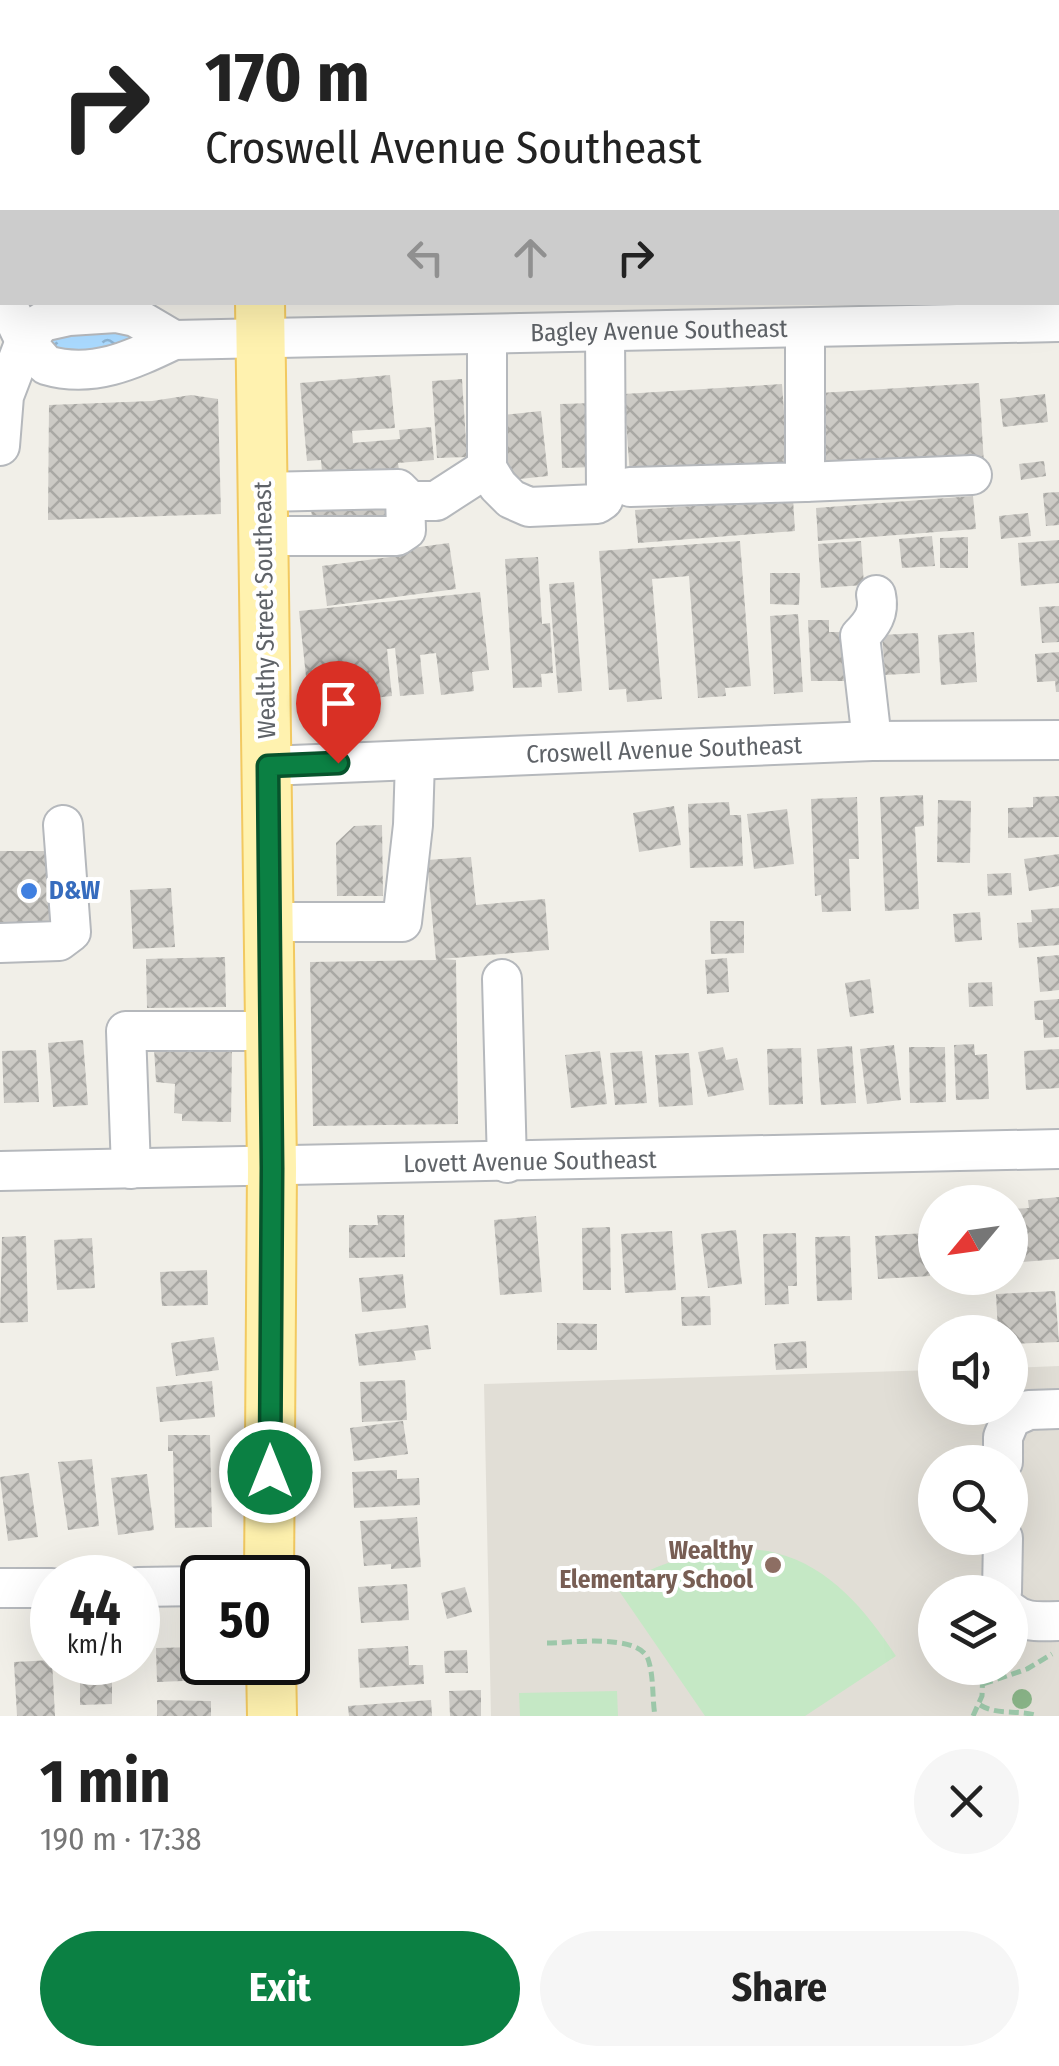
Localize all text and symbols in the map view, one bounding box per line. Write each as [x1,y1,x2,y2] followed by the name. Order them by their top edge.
[205,36,370,120] text: 170 m
[40,40,170,170] icon: right
[205,121,702,175] text: Croswell Avenue Southeast
[398,230,453,285] icon: left
[503,230,558,285] icon: ahead
[608,230,663,285] icon: right
[530,314,789,348] street label: Bagley Avenue Southeast
[248,480,282,739] street label: Wealthy Street Southeast
[296,661,381,764] pin
[311,676,366,731] icon: arrive
[526,730,803,770] street label: Croswell Avenue Southeast
[49,876,101,906] place label: D&W
[18,880,40,902] marker: D&W
[403,1145,658,1179] street label: Lovett Avenue Southeast
[918,1185,1028,1295] north arrow
[918,1185,1028,1685] map controls
[918,1315,1028,1425] button: sound
[218,1420,322,1524] position arrow
[918,1445,1028,1555] button: search
[559,1536,754,1595] place label: Wealthy Elementary School
[762,1554,784,1576] marker: Wealthy Elementary School
[180,1555,310,1685] speed limit sign: 50
[918,1575,1028,1685] button: layers
[69,1578,121,1638] text: 44
[67,1630,123,1660] text: km/h
[40,1746,171,1818] text: 1 min
[914,1749,1019,1854] button: close
[40,1820,202,1858] text: 190 m · 17:38
[40,1931,520,2046] button: Exit
[540,1931,1019,2046] button: Share

